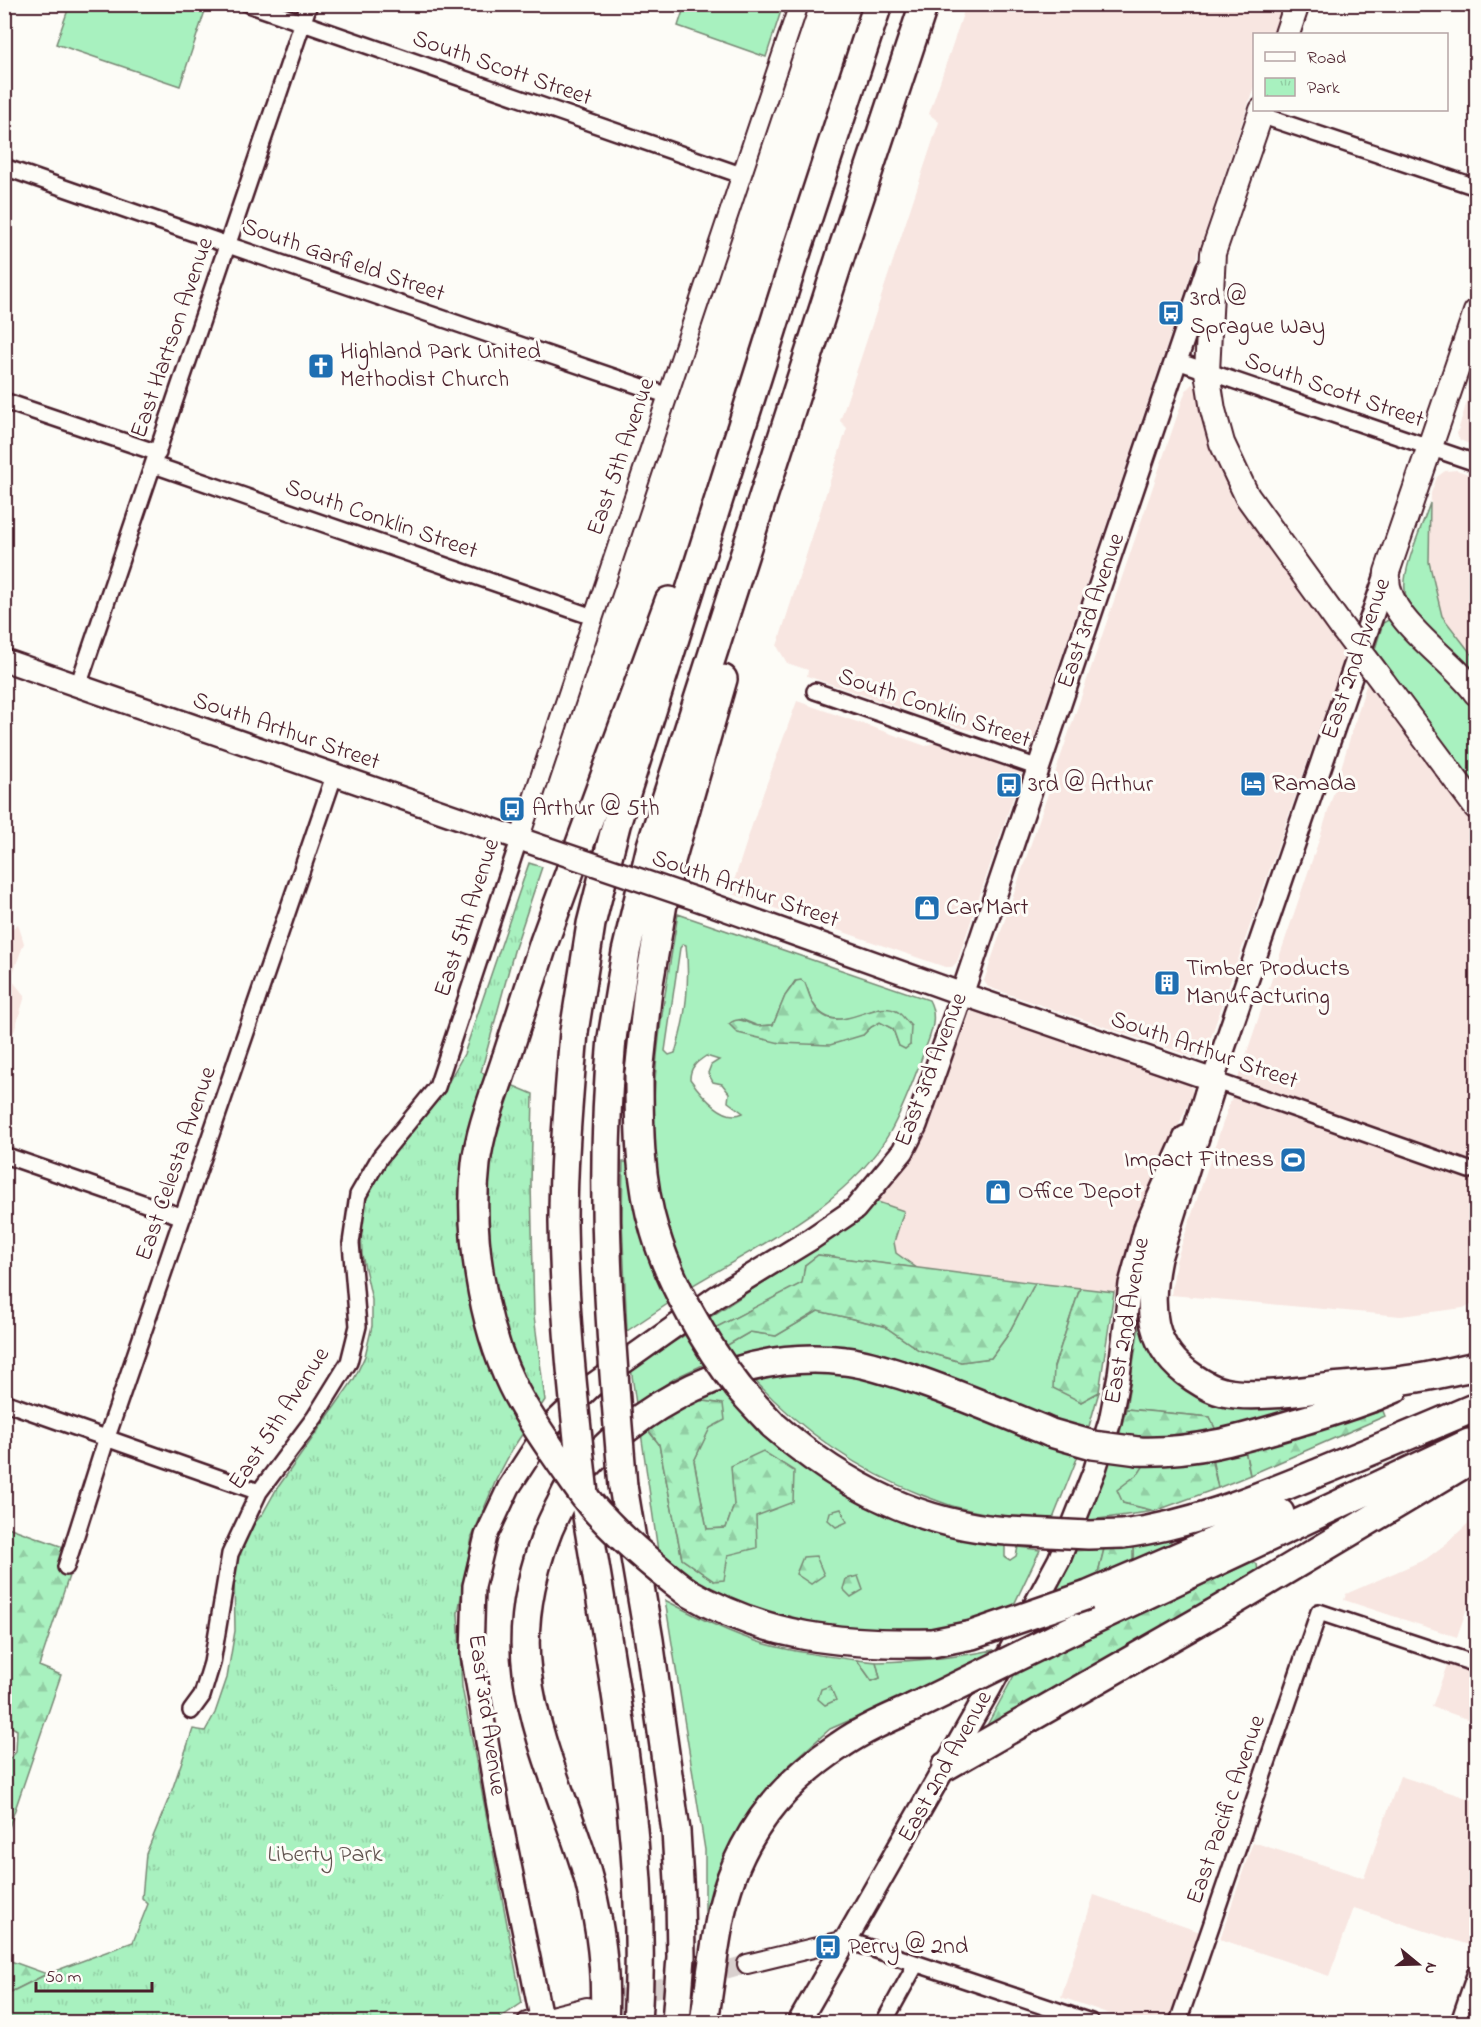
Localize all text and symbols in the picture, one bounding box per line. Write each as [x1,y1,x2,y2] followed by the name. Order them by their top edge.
[407,22,597,116] street label: South Scott Street
[1253,33,1448,111] legend
[1307,46,1346,72] text: Road
[1307,76,1340,102] text: Park
[237,210,449,312] street label: South Garfield Street
[122,233,224,443] street label: East Hartson Avenue
[1190,282,1325,346] place label: 3rd @ Sprague Way
[1156,298,1186,328] bus stop icon: 3rd @ Sprague Way
[340,335,541,398] place label: Highland Park United Methodist Church
[1239,344,1429,438] street label: South Scott Street
[306,351,336,381] church icon: Highland Park United Methodist Church
[579,373,665,541] street label: East 5th Avenue
[280,471,482,569] street label: South Conklin Street
[1049,528,1135,693] street label: East 3rd Avenue
[1313,573,1401,744] street label: East 2nd Avenue
[833,660,1035,758] street label: South Conklin Street
[188,684,384,780] street label: South Arthur Street
[1272,767,1356,802] place label: Ramada
[1028,768,1154,803] place label: 3rd @ Arthur
[1238,769,1268,799] hotel icon: Ramada
[994,770,1024,800] bus stop icon: 3rd @ Arthur
[532,792,660,827] place label: Arthur @ 5th
[497,794,527,824] bus stop icon: Arthur @ 5th
[426,834,510,1002] street label: East 5th Avenue
[647,842,843,938] street label: South Arthur Street
[946,891,1029,926] place label: Car Mart
[912,893,942,923] shop icon: Car Mart
[1186,952,1350,1015] place label: Timber Products Manufacturing
[1152,968,1182,998] building icon: Timber Products Manufacturing
[887,988,978,1152] street label: East 3rd Avenue
[1106,1003,1302,1099] street label: South Arthur Street
[127,1062,227,1266] street label: East Celesta Avenue
[1124,1143,1274,1178] place label: Impact Fitness
[1278,1145,1308,1175] sports icon: Impact Fitness
[1018,1175,1142,1210] place label: Office Depot
[983,1177,1013,1207] shop icon: Office Depot
[1096,1235,1160,1407] street label: East 2nd Avenue
[220,1340,340,1498] street label: East 5th Avenue
[457,1632,515,1798] street label: East 3rd Avenue
[890,1684,1002,1849] street label: East 2nd Avenue
[1178,1710,1276,1909] street label: East Pacific Avenue
[268,1838,383,1874] park label: Liberty Park
[848,1930,969,1966] place label: Perry @ 2nd
[813,1932,843,1962] bus stop icon: Perry @ 2nd
[1388,1934,1448,1994] north arrow
[36,1955,152,1993] scale bar
[1417,1959,1443,1977] text: N
[45,1965,82,1991] text: 50 m

